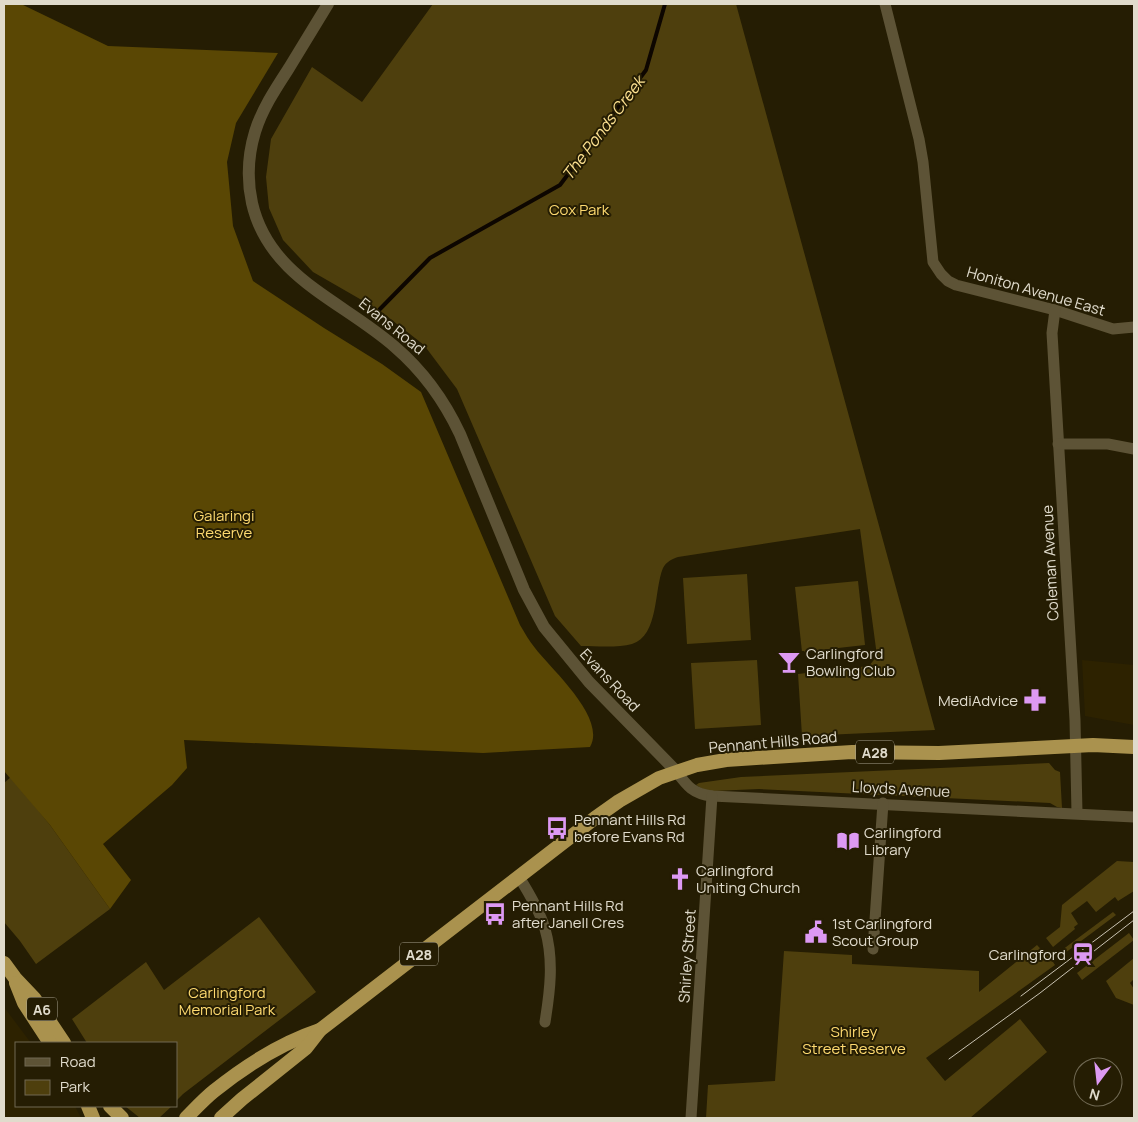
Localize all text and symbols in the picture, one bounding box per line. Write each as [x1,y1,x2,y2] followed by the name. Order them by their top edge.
[557,70,651,184] water label: The Ponds Creek
[549,199,610,220] park label: Cox Park
[964,261,1108,321] street label: Honiton Avenue East
[355,293,429,359] street label: Evans Road
[1036,504,1064,621] street label: Coleman Avenue
[194,505,254,543] park label: Galaringi Reserve
[806,643,895,681] place label: Carlingford Bowling Club
[575,644,645,716] street label: Evans Road
[776,649,802,675] bar icon: Carlingford Bowling Club
[1022,687,1048,713] pharmacy icon: MediAdvice
[938,690,1018,711] place label: MediAdvice
[708,726,838,758] street label: Pennant Hills Road
[856,740,894,764] road number: A28
[851,776,951,802] street label: Lloyds Avenue
[574,809,686,847] place label: Pennant Hills Rd before Evans Rd
[544,815,570,841] bus stop icon: Pennant Hills Rd before Evans Rd
[864,822,941,860] place label: Carlingford Library
[835,828,861,854] library icon: Carlingford Library
[696,860,800,898] place label: Carlingford Uniting Church
[667,866,693,892] church icon: Carlingford Uniting Church
[512,895,624,933] place label: Pennant Hills Rd after Janell Cres
[482,901,508,927] bus stop icon: Pennant Hills Rd after Janell Cres
[673,908,701,1004] street label: Shirley Street
[832,913,932,951] place label: 1st Carlingford Scout Group
[803,919,829,945] public building icon: 1st Carlingford Scout Group
[1070,941,1096,967] station icon: Carlingford
[400,942,438,966] road number: A28
[989,944,1066,965] place label: Carlingford
[179,982,276,1020] park label: Carlingford Memorial Park
[27,998,57,1021] road number: A6
[802,1021,906,1059] park label: Shirley Street Reserve
[15,1042,178,1107] legend
[60,1051,96,1072] text: Road
[1073,1057,1123,1107] north arrow
[60,1076,90,1097] text: Park
[1087,1085,1102,1106] text: N

